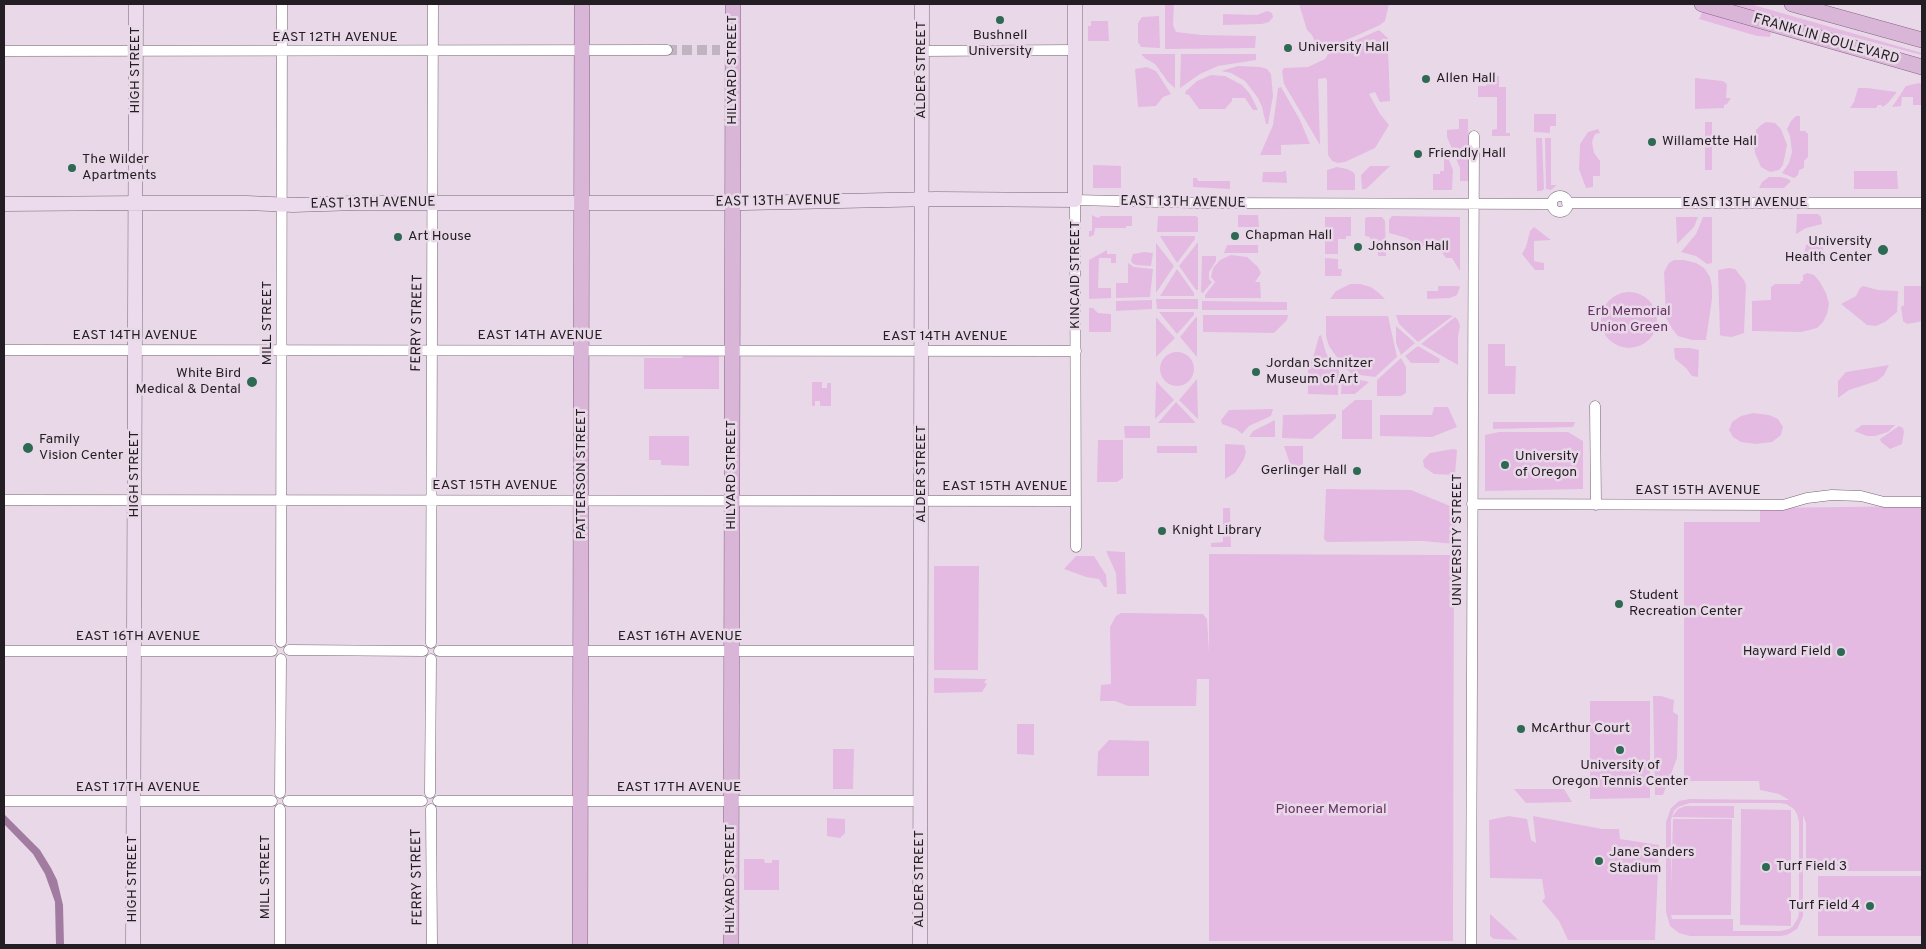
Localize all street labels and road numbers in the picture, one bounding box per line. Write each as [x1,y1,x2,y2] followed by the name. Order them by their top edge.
[1751,11,1901,69] street label: FRANKLIN BOULEVARD
[725,15,741,125] street label: HILYARD STREET
[914,21,930,119] street label: ALDER STREET
[128,27,144,113] street label: HIGH STREET
[272,30,398,46] street label: EAST 12TH AVENUE
[715,193,841,211] street label: EAST 13TH AVENUE
[1120,194,1246,212] street label: EAST 13TH AVENUE
[310,195,436,213] street label: EAST 13TH AVENUE
[1682,195,1808,211] street label: EAST 13TH AVENUE
[1068,221,1084,329] street label: KINCAID STREET
[409,274,427,372] street label: FERRY STREET
[260,281,276,365] street label: MILL STREET
[72,328,198,344] street label: EAST 14TH AVENUE
[477,328,603,344] street label: EAST 14TH AVENUE
[882,329,1008,345] street label: EAST 14TH AVENUE
[574,408,590,540] street label: PATTERSON STREET
[724,420,740,530] street label: HILYARD STREET
[914,425,930,523] street label: ALDER STREET
[127,431,143,517] street label: HIGH STREET
[1450,474,1466,606] street label: UNIVERSITY STREET
[432,478,558,494] street label: EAST 15TH AVENUE
[942,479,1068,495] street label: EAST 15TH AVENUE
[1635,483,1761,499] street label: EAST 15TH AVENUE
[76,629,200,645] street label: EAST 16TH AVENUE
[618,629,742,645] street label: EAST 16TH AVENUE
[76,780,200,796] street label: EAST 17TH AVENUE
[617,780,741,796] street label: EAST 17TH AVENUE
[723,824,739,934] street label: HILYARD STREET
[409,828,427,926] street label: FERRY STREET
[912,830,928,928] street label: ALDER STREET
[258,835,274,919] street label: MILL STREET
[125,836,141,922] street label: HIGH STREET

